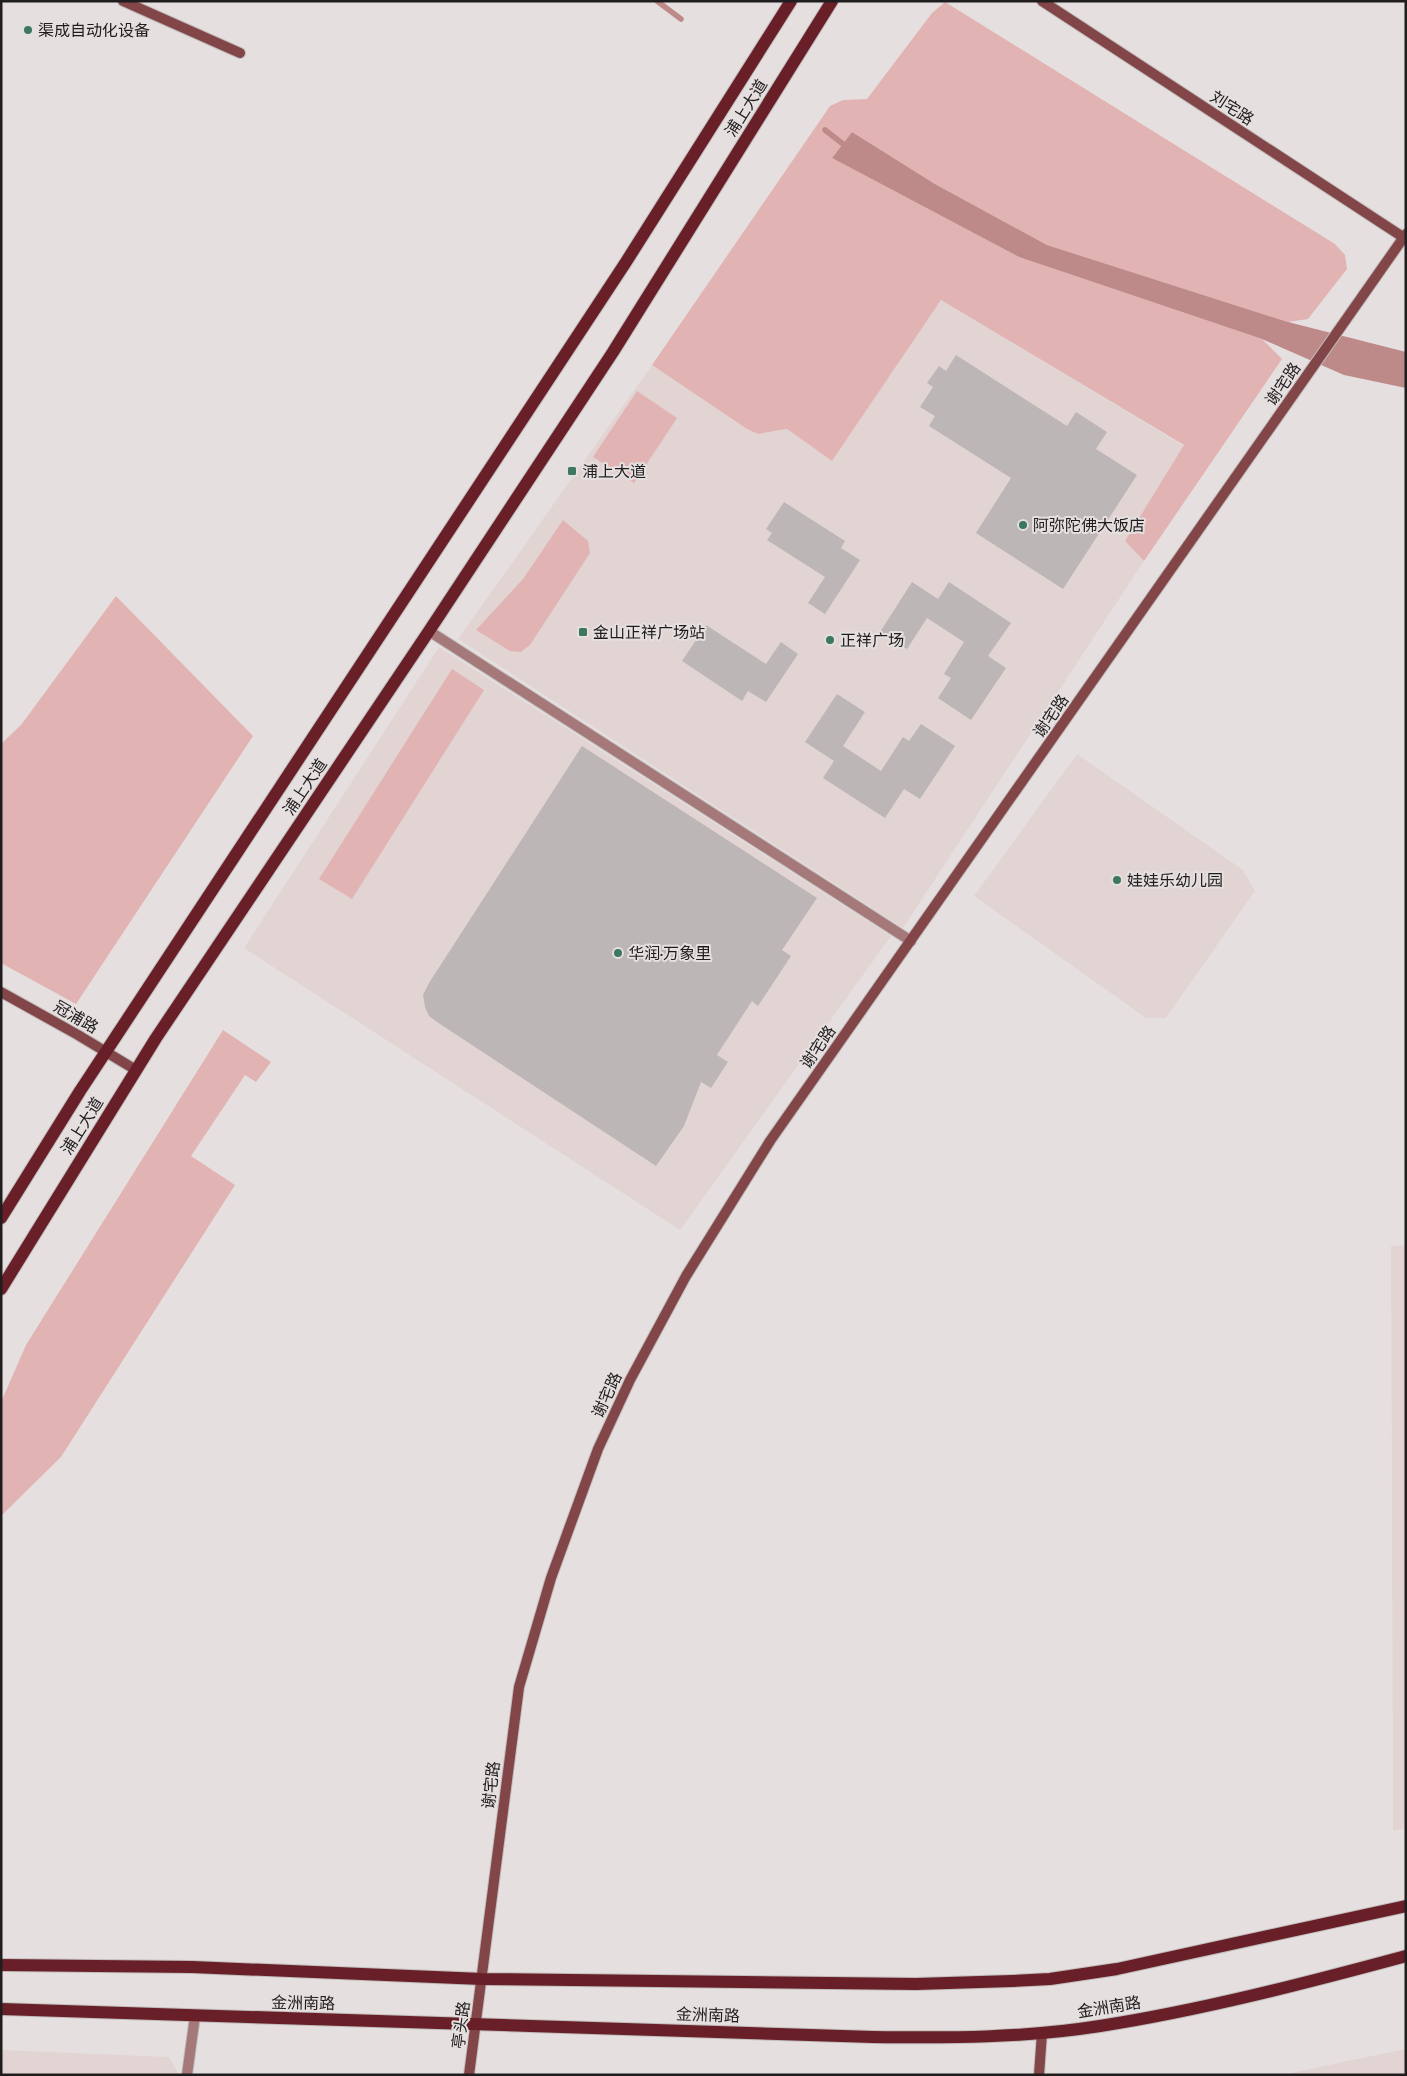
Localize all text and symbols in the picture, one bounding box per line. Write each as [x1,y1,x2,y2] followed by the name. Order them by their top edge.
[38,20,150,41] place label: 渠成自动化设备
[22,24,34,36] marker: 渠成自动化设备
[720,75,772,141] street label: 浦上大道
[1206,86,1258,130] street label: 刘宅路
[1261,358,1305,410] street label: 谢宅路
[582,461,646,482] place label: 浦上大道
[566,465,578,477] marker: 浦上大道
[1033,515,1145,536] place label: 阿弥陀佛大饭店
[1017,519,1029,531] marker: 阿弥陀佛大饭店
[593,622,705,643] place label: 金山正祥广场站
[577,626,589,638] marker: 金山正祥广场站
[840,630,904,651] place label: 正祥广场
[824,634,836,646] marker: 正祥广场
[1029,690,1073,742] street label: 谢宅路
[278,755,332,819] street label: 浦上大道
[1127,870,1223,891] place label: 娃娃乐幼儿园
[1111,874,1123,886] marker: 娃娃乐幼儿园
[628,943,711,964] place label: 华润·万象里
[612,947,624,959] marker: 华润·万象里
[50,996,102,1038] street label: 冠浦路
[796,1021,840,1073] street label: 谢宅路
[56,1093,108,1159] street label: 浦上大道
[587,1369,627,1421] street label: 谢宅路
[478,1760,504,1810] street label: 谢宅路
[271,1992,335,2014] street label: 金洲南路
[1076,1992,1142,2022] street label: 金洲南路
[448,2000,474,2050] street label: 亭头路
[676,2003,740,2027] street label: 金洲南路

